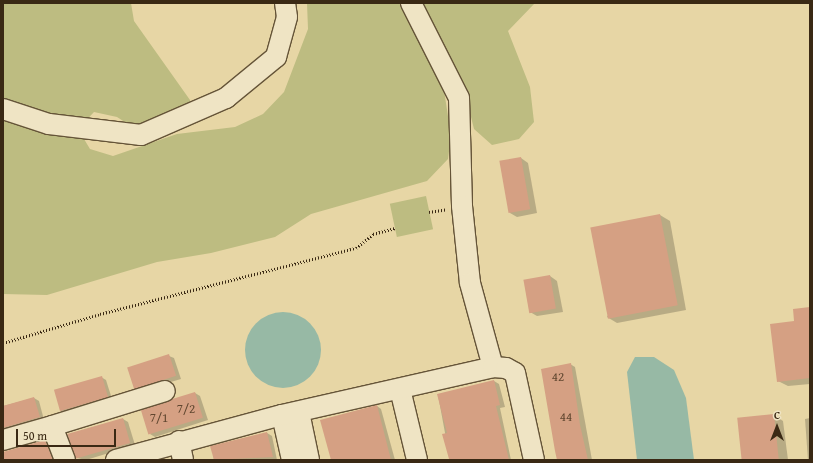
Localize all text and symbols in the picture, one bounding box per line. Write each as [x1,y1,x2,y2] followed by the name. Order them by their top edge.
[552,369,564,385] house number: 42
[177,401,195,417] house number: 7/2
[757,407,797,447] north arrow
[774,407,780,423] text: С
[560,409,572,425] house number: 44
[150,410,168,426] house number: 7/1
[18,421,118,447] scale bar
[23,427,47,444] text: 50 m

